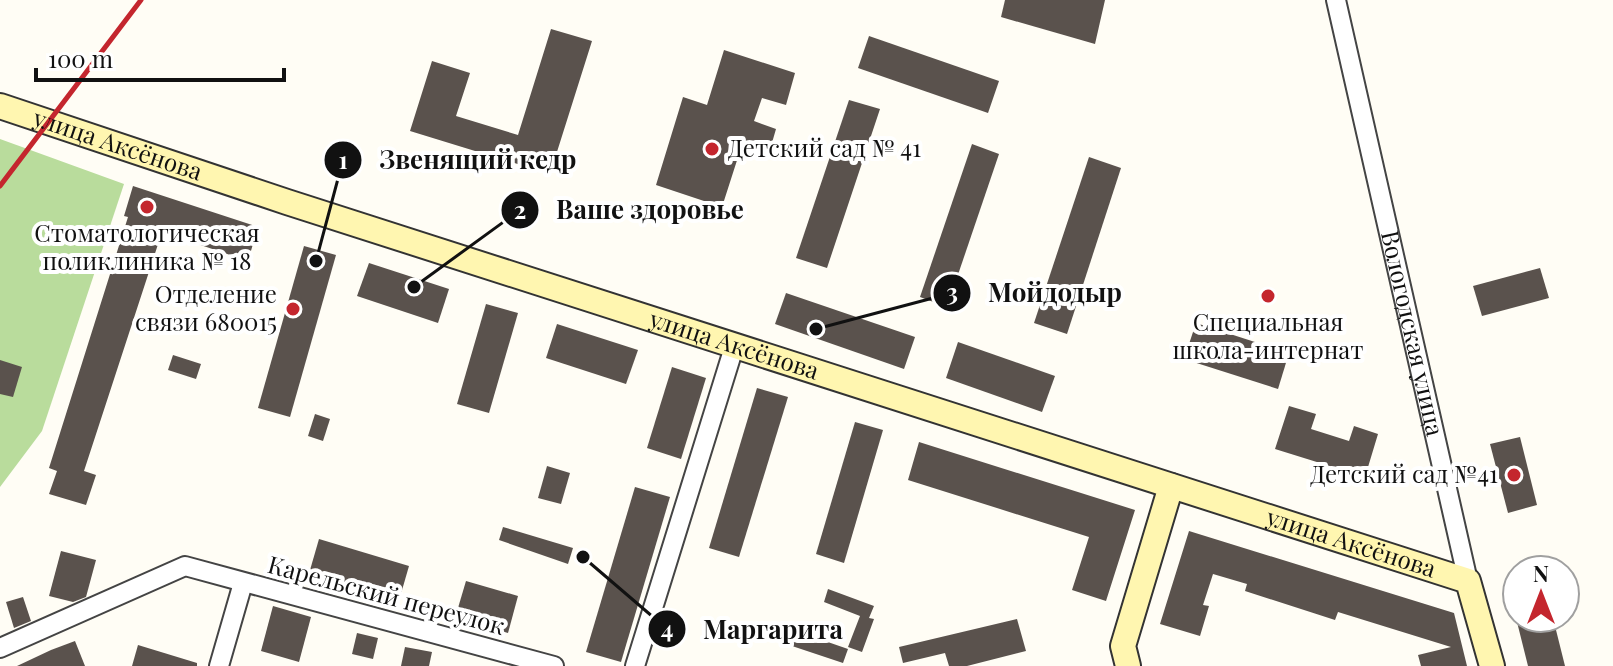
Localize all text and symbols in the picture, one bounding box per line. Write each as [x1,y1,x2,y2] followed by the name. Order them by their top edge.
[36,32,284,82] scale bar
[48,42,113,74] text: 100 m
[29,100,207,187] street label: улица Аксёнова
[728,131,921,163] place label: Детский сад № 41
[323,135,592,185] callout: Звенящий кедр
[703,140,721,158] marker: Детский сад № 41
[380,141,576,176] text: Звенящий кедр
[338,143,348,175] text: 1
[500,185,760,235] callout: Ваше здоровье
[556,191,744,226] text: Ваше здоровье
[514,193,526,225] text: 2
[138,198,156,216] marker: Стоматологическая поликлиника № 18
[34,216,260,276] place label: Стоматологическая поликлиника № 18
[1375,227,1453,439] street label: Вологодская улица
[932,268,1138,318] callout: Мойдодыр
[988,274,1122,309] text: Мойдодыр
[946,275,958,307] text: 3
[135,277,277,337] place label: Отделение связи 680015
[1259,287,1277,305] marker: Специальная школа-интернат
[284,300,302,318] marker: Отделение связи 680015
[645,301,823,386] street label: улица Аксёнова
[1172,305,1364,365] place label: Специальная школа-интернат
[1310,457,1498,489] place label: Детский сад №41
[1505,466,1523,484] marker: Детский сад №41
[1262,499,1440,584] street label: улица Аксёнова
[265,547,509,641] street label: Карельский переулок
[1501,554,1581,634] north arrow
[1533,558,1549,588] text: N
[647,604,859,654] callout: Маргарита
[703,611,843,646] text: Маргарита
[661,612,673,644] text: 4

